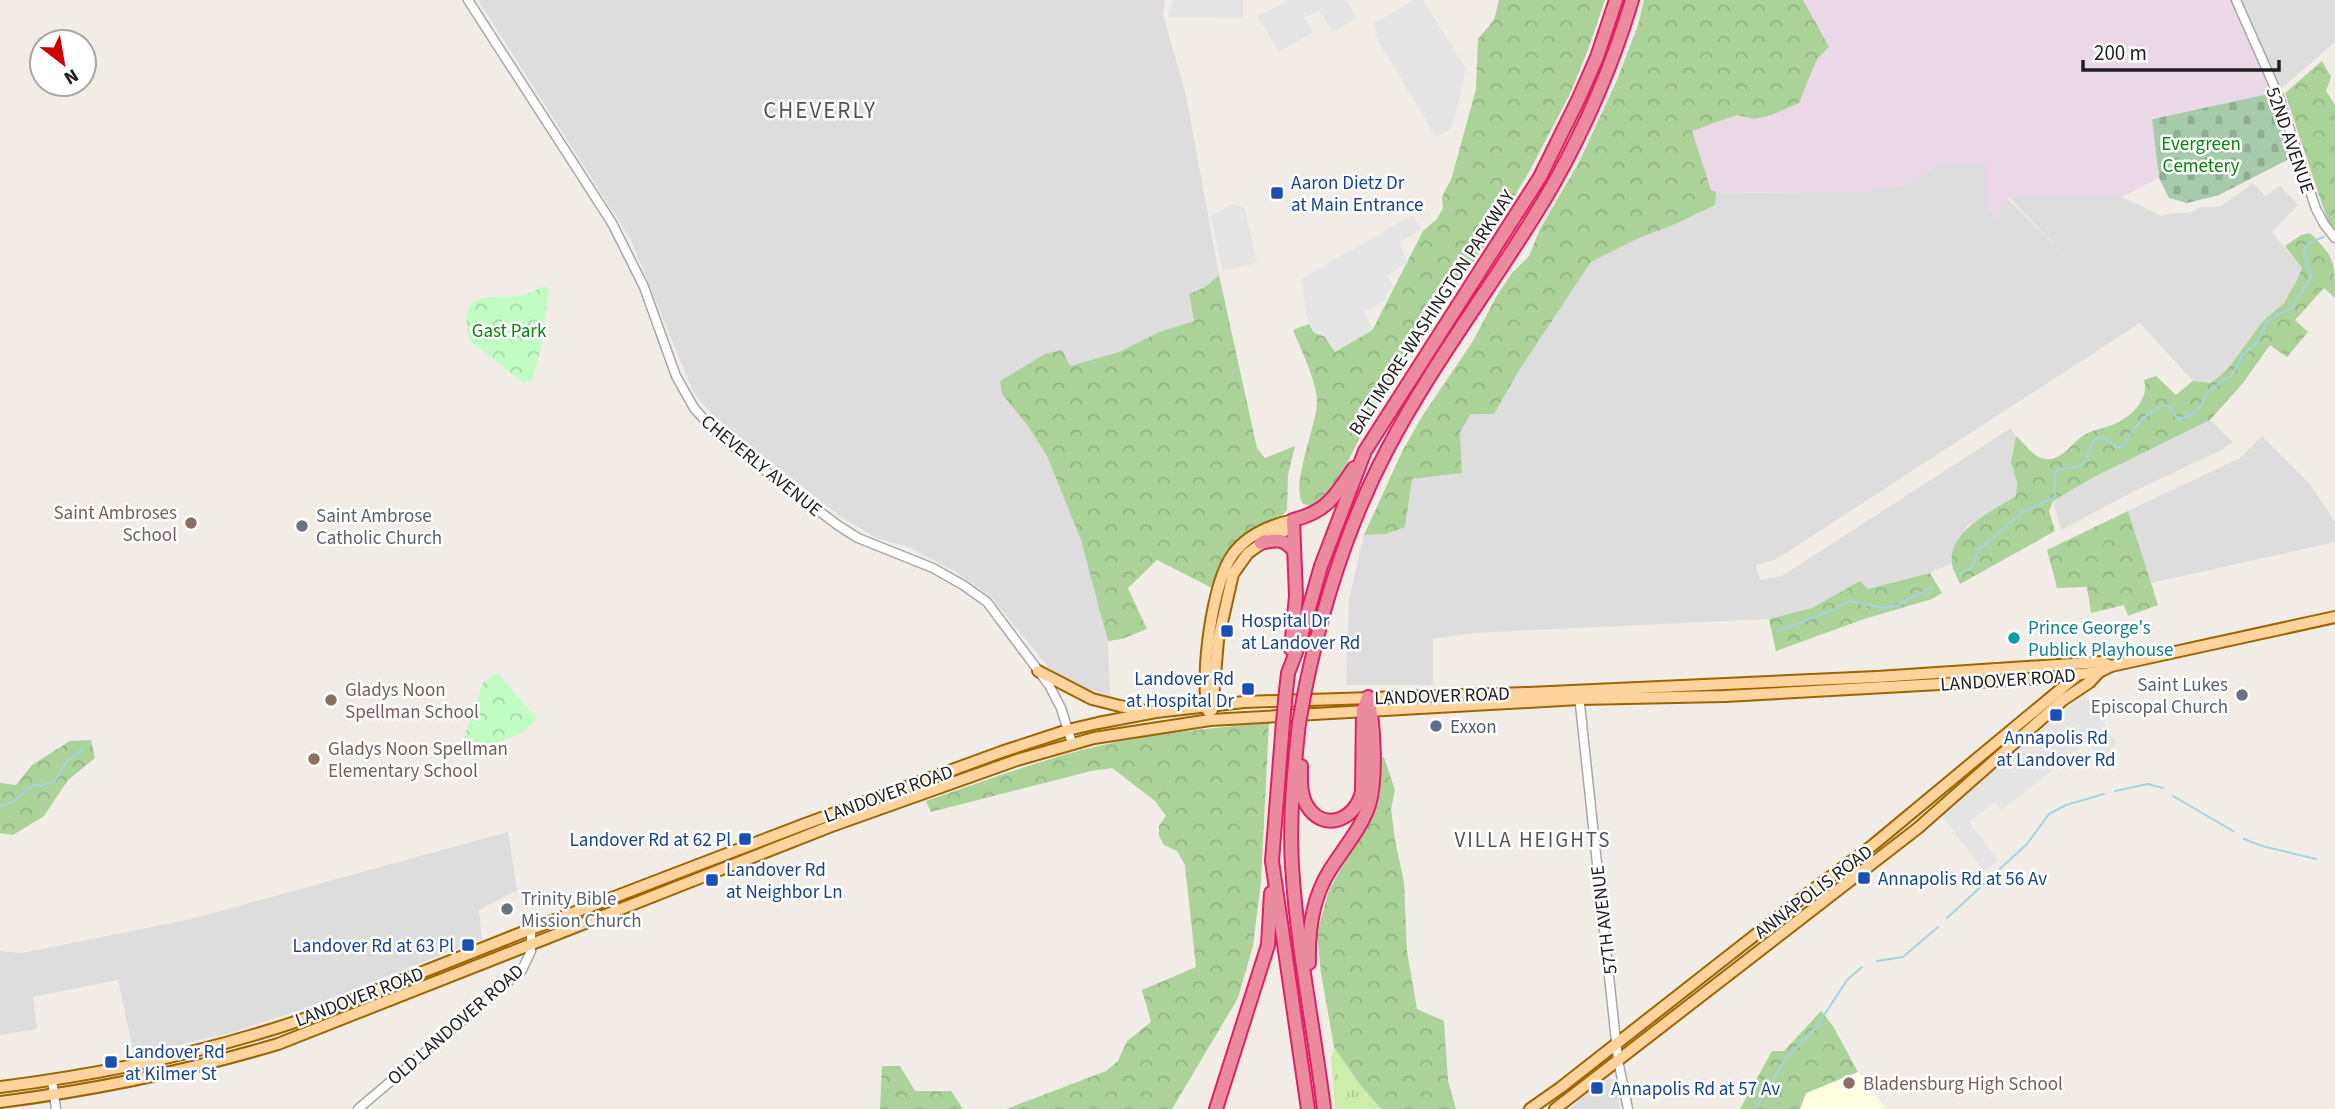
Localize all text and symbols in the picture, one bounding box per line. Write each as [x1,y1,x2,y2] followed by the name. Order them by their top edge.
[28,28,98,98] north arrow
[2083,28,2279,72] scale bar
[2094,38,2147,68] text: 200 m
[59,61,83,91] text: N
[2259,84,2320,197] street label: 52ND AVENUE
[763,94,877,127] district label: CHEVERLY
[2161,131,2241,180] park label: Evergreen Cemetery
[1291,170,1423,219] place label: Aaron Dietz Dr at Main Entrance
[1343,184,1522,441] street label: BALTIMORE-WASHINGTON PARKWAY
[1269,185,1285,201] marker: Aaron Dietz Dr at Main Entrance
[472,318,547,345] park label: Gast Park
[695,409,827,524] street label: CHEVERLY AVENUE
[53,500,177,549] place label: Saint Ambroses School
[316,503,442,552] place label: Saint Ambrose Catholic Church
[183,515,199,531] marker: Saint Ambroses School
[294,518,310,534] marker: Saint Ambrose Catholic Church
[1241,608,1360,657] place label: Hospital Dr at Landover Rd
[2028,615,2173,664] place label: Prince George's Publick Playhouse
[1219,623,1235,639] marker: Hospital Dr at Landover Rd
[2006,630,2022,646] marker: Prince George's Publick Playhouse
[1940,662,2077,699] street label: LANDOVER ROAD
[1126,666,1234,715] place label: Landover Rd at Hospital Dr
[2091,672,2228,721] place label: Saint Lukes Episcopal Church
[345,677,479,726] place label: Gladys Noon Spellman School
[1240,681,1256,697] marker: Landover Rd at Hospital Dr
[1374,681,1510,712] street label: LANDOVER ROAD
[2234,687,2250,703] marker: Saint Lukes Episcopal Church
[323,692,339,708] marker: Gladys Noon Spellman School
[2048,707,2064,723] marker: Annapolis Rd at Landover Rd
[1450,714,1497,741] place label: Exxon
[1428,718,1444,734] marker: Exxon
[1996,725,2116,774] place label: Annapolis Rd at Landover Rd
[328,736,508,785] place label: Gladys Noon Spellman Elementary School
[306,751,322,767] marker: Gladys Noon Spellman Elementary School
[820,759,957,830] street label: LANDOVER ROAD
[1455,825,1612,855] district label: VILLA HEIGHTS
[570,827,731,854] place label: Landover Rd at 62 Pl
[737,831,753,847] marker: Landover Rd at 62 Pl
[1749,839,1879,946] street label: ANNAPOLIS ROAD
[726,857,843,906] place label: Landover Rd at Neighbor Ln
[1584,864,1625,976] street label: 57TH AVENUE
[1878,866,2047,893] place label: Annapolis Rd at 56 Av
[1856,870,1872,886] marker: Annapolis Rd at 56 Av
[704,872,720,888] marker: Landover Rd at Neighbor Ln
[521,886,642,935] place label: Trinity Bible Mission Church
[499,901,515,917] marker: Trinity Bible Mission Church
[293,933,454,960] place label: Landover Rd at 63 Pl
[460,937,476,953] marker: Landover Rd at 63 Pl
[382,958,530,1092] street label: OLD LANDOVER ROAD
[291,960,428,1034] street label: LANDOVER ROAD
[125,1039,225,1088] place label: Landover Rd at Kilmer St
[103,1054,119,1070] marker: Landover Rd at Kilmer St
[1863,1071,2063,1098] place label: Bladensburg High School
[1841,1075,1857,1091] marker: Bladensburg High School
[1611,1076,1780,1103] place label: Annapolis Rd at 57 Av
[1589,1080,1605,1096] marker: Annapolis Rd at 57 Av

